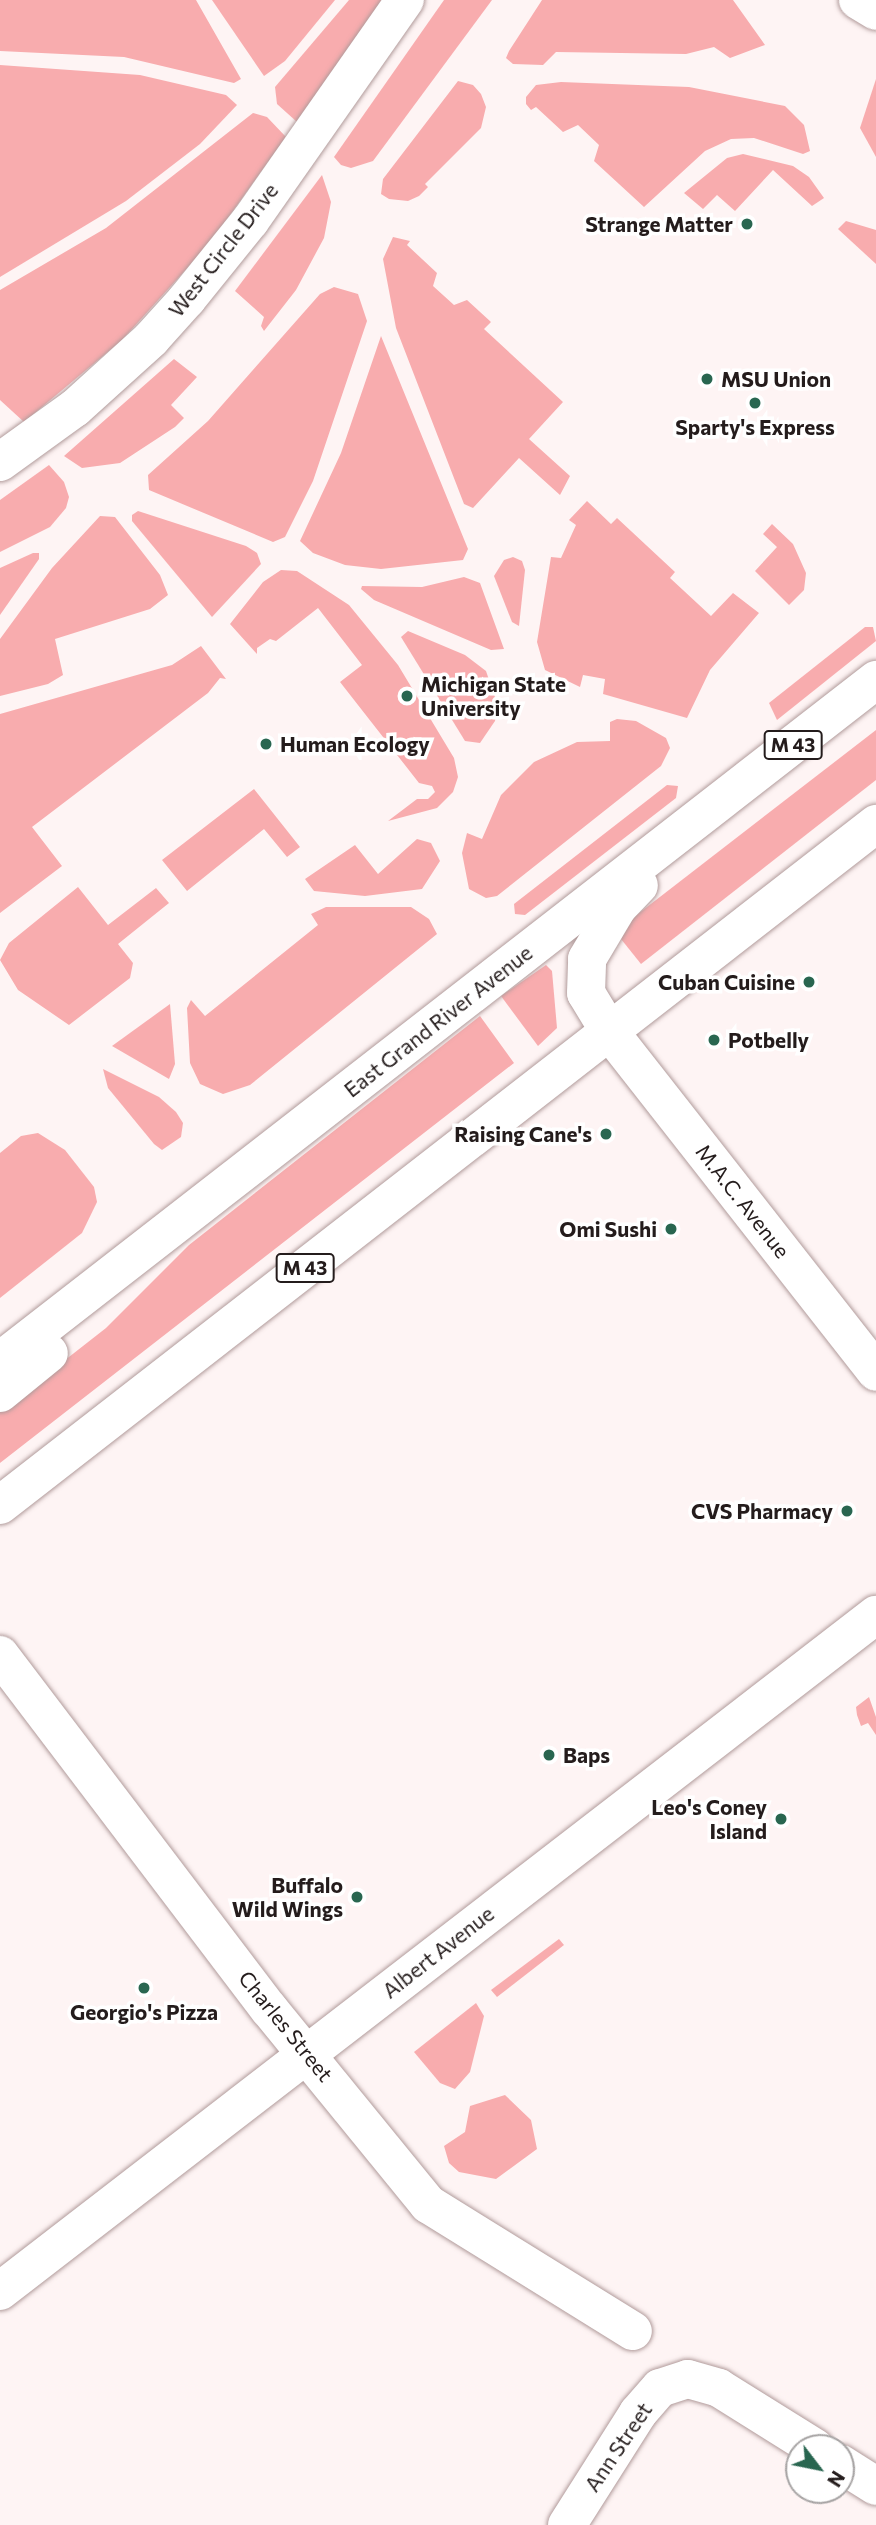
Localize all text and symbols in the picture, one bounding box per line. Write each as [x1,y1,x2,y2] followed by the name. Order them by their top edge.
[163,178,283,322] street label: West Circle Drive
[585,211,733,237] place label: Strange Matter
[739,216,755,232] marker: Strange Matter
[721,366,831,392] place label: MSU Union
[699,371,715,387] marker: MSU Union
[747,395,763,411] marker: Sparty's Express
[675,414,835,440] place label: Sparty's Express
[421,671,566,721] place label: Michigan State University
[399,688,415,704] marker: Michigan State University
[763,730,823,760] road number: M 43
[280,731,430,757] place label: Human Ecology
[258,736,274,752] marker: Human Ecology
[339,940,537,1102] street label: East Grand River Avenue
[658,969,795,995] place label: Cuban Cuisine
[801,974,817,990] marker: Cuban Cuisine
[728,1027,809,1053] place label: Potbelly
[706,1032,722,1048] marker: Potbelly
[454,1121,592,1147] place label: Raising Cane's
[598,1126,614,1142] marker: Raising Cane's
[691,1139,795,1263] street label: M.A.C. Avenue
[559,1216,657,1242] place label: Omi Sushi
[663,1221,679,1237] marker: Omi Sushi
[275,1252,335,1284] road number: M 43
[691,1498,833,1524] place label: CVS Pharmacy
[839,1503,855,1519] marker: CVS Pharmacy
[563,1742,610,1768] place label: Baps
[541,1747,557,1763] marker: Baps
[651,1794,767,1844] place label: Leo's Coney Island
[773,1811,789,1827] marker: Leo's Coney Island
[232,1872,343,1922] place label: Buffalo Wild Wings
[349,1889,365,1905] marker: Buffalo Wild Wings
[377,1901,499,2003] street label: Albert Avenue
[234,1966,338,2086] street label: Charles Street
[136,1980,152,1996] marker: Georgio's Pizza
[70,1999,218,2025] place label: Georgio's Pizza
[579,2398,657,2496] street label: Ann Street
[785,2434,855,2504] north arrow
[823,2467,850,2491] text: N

